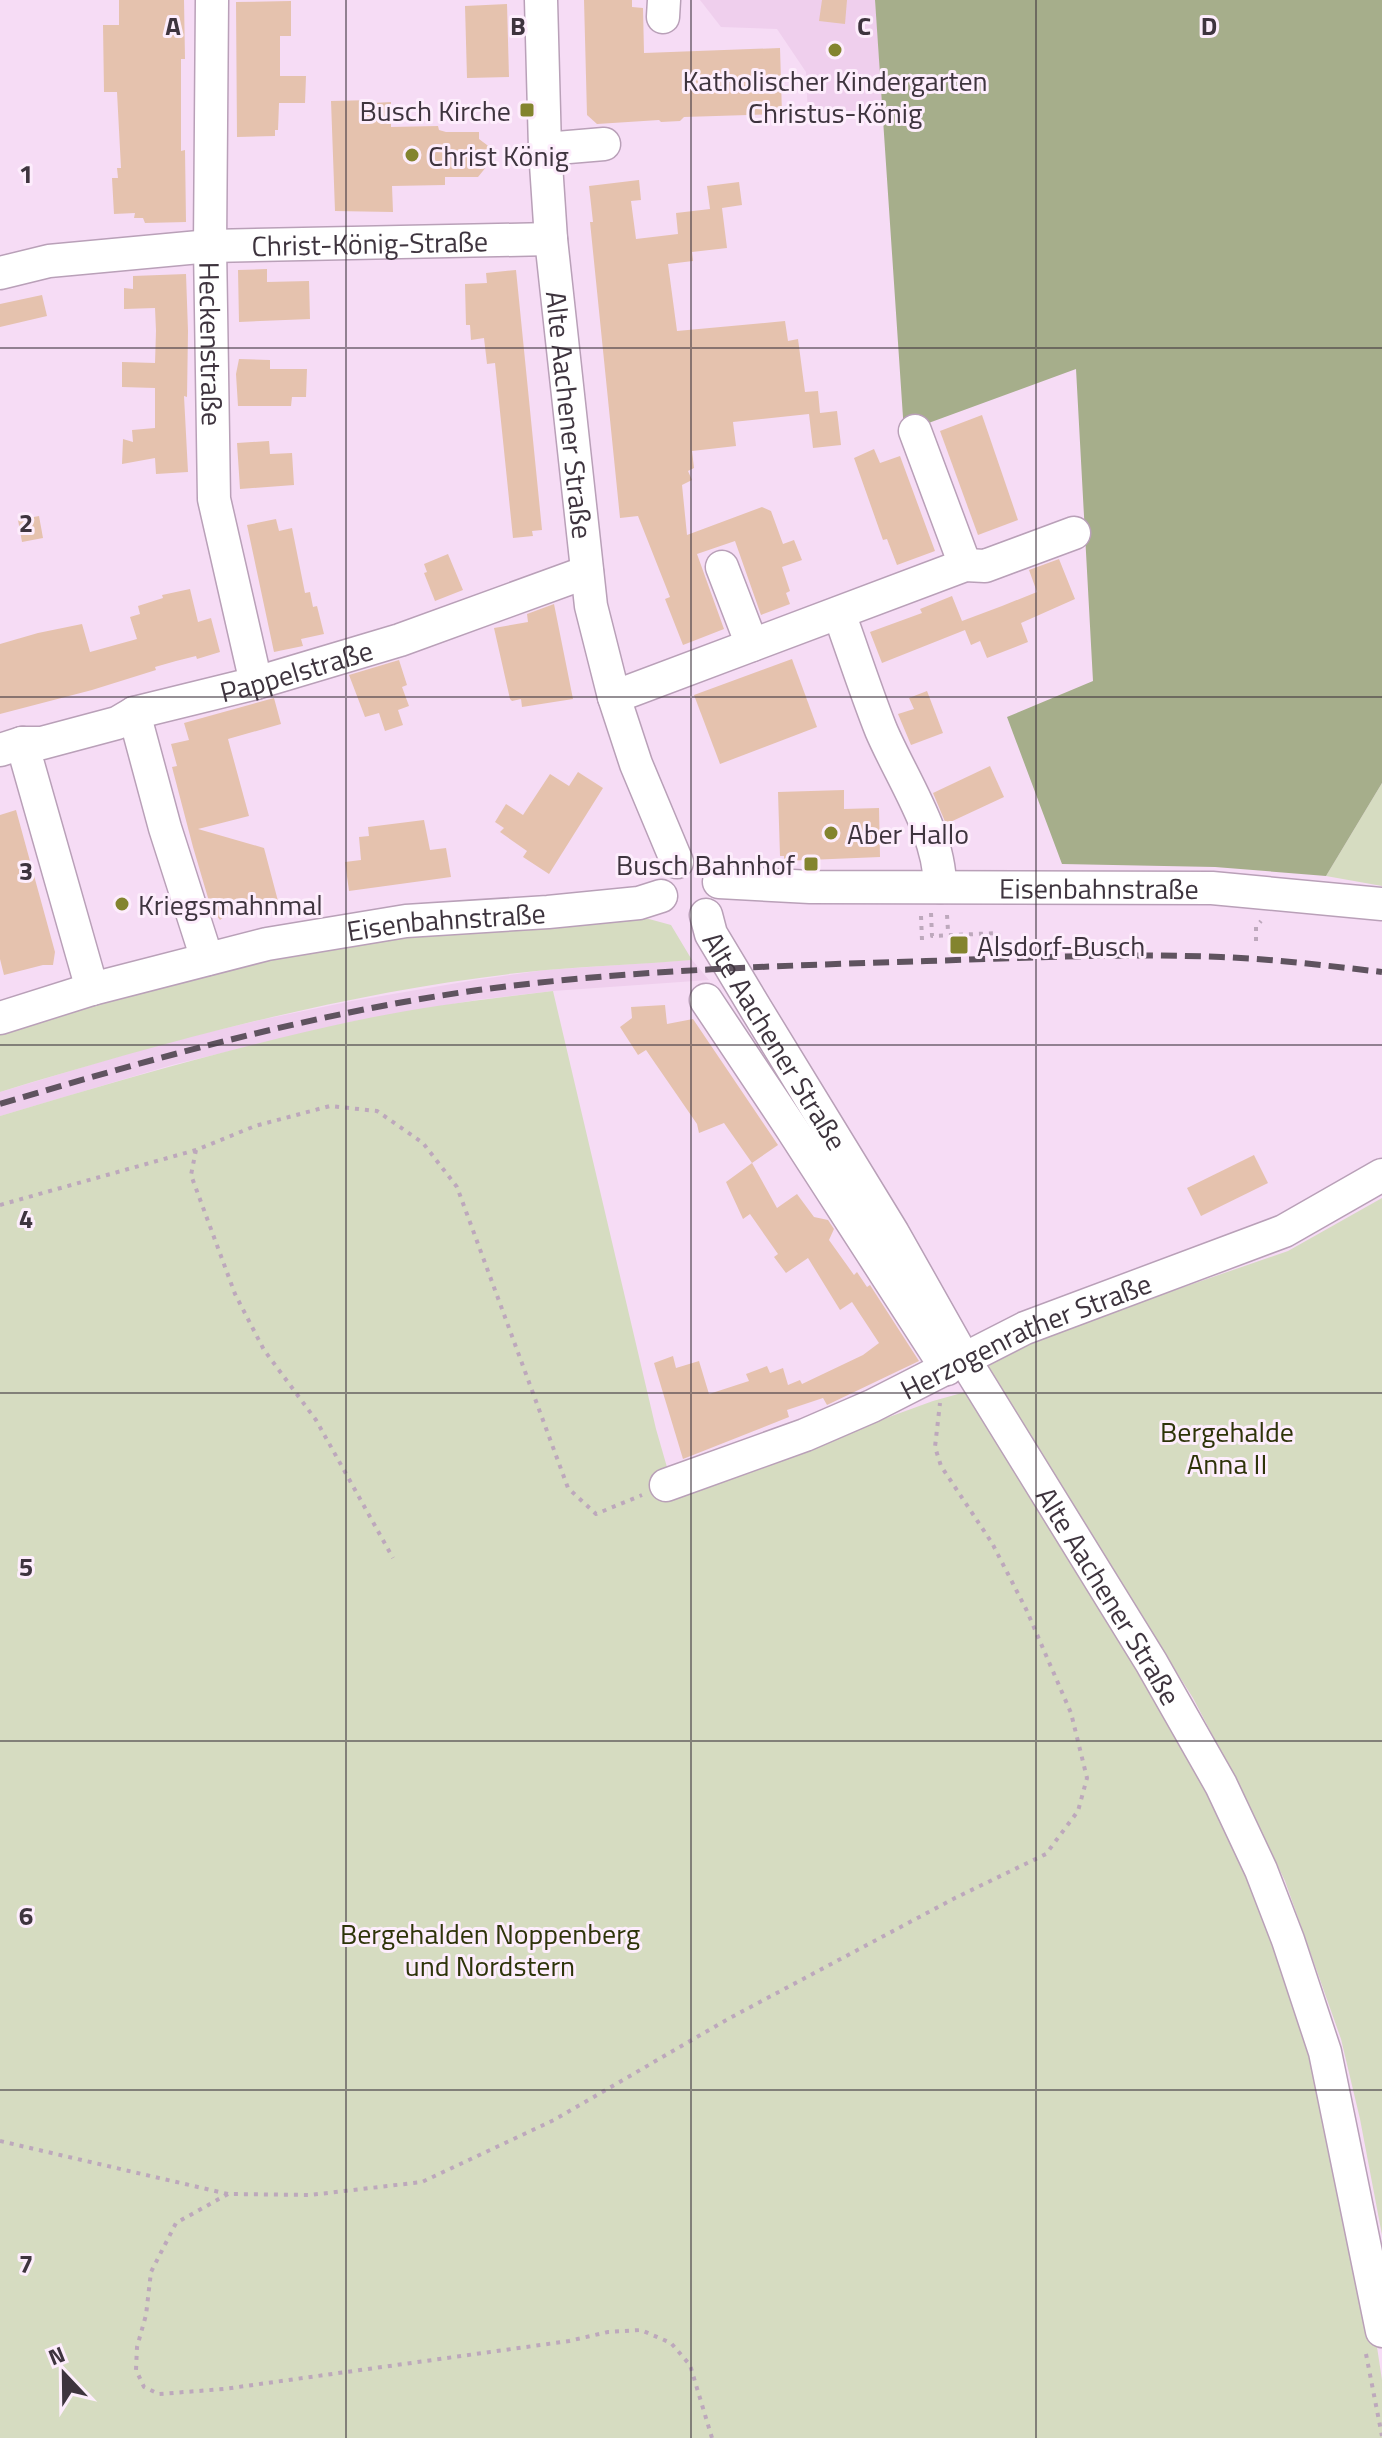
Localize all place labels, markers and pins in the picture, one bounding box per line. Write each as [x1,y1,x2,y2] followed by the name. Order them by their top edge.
[826,41,844,59] marker: Katholischer Kindergarten Christus-König
[682,59,988,134] place label: Katholischer Kindergarten Christus-König
[360,89,511,132] place label: Busch Kirche
[518,101,536,119] marker: Busch Kirche
[428,134,569,177] place label: Christ König
[403,146,421,164] marker: Christ König
[847,812,969,855] place label: Aber Hallo
[822,824,840,842] marker: Aber Hallo
[616,843,796,886] place label: Busch Bahnhof
[802,855,820,873] marker: Busch Bahnhof
[138,883,323,926] place label: Kriegsmahnmal
[113,895,131,913] marker: Kriegsmahnmal
[977,924,1145,967] place label: Alsdorf-Busch
[948,934,970,956] marker: Alsdorf-Busch

